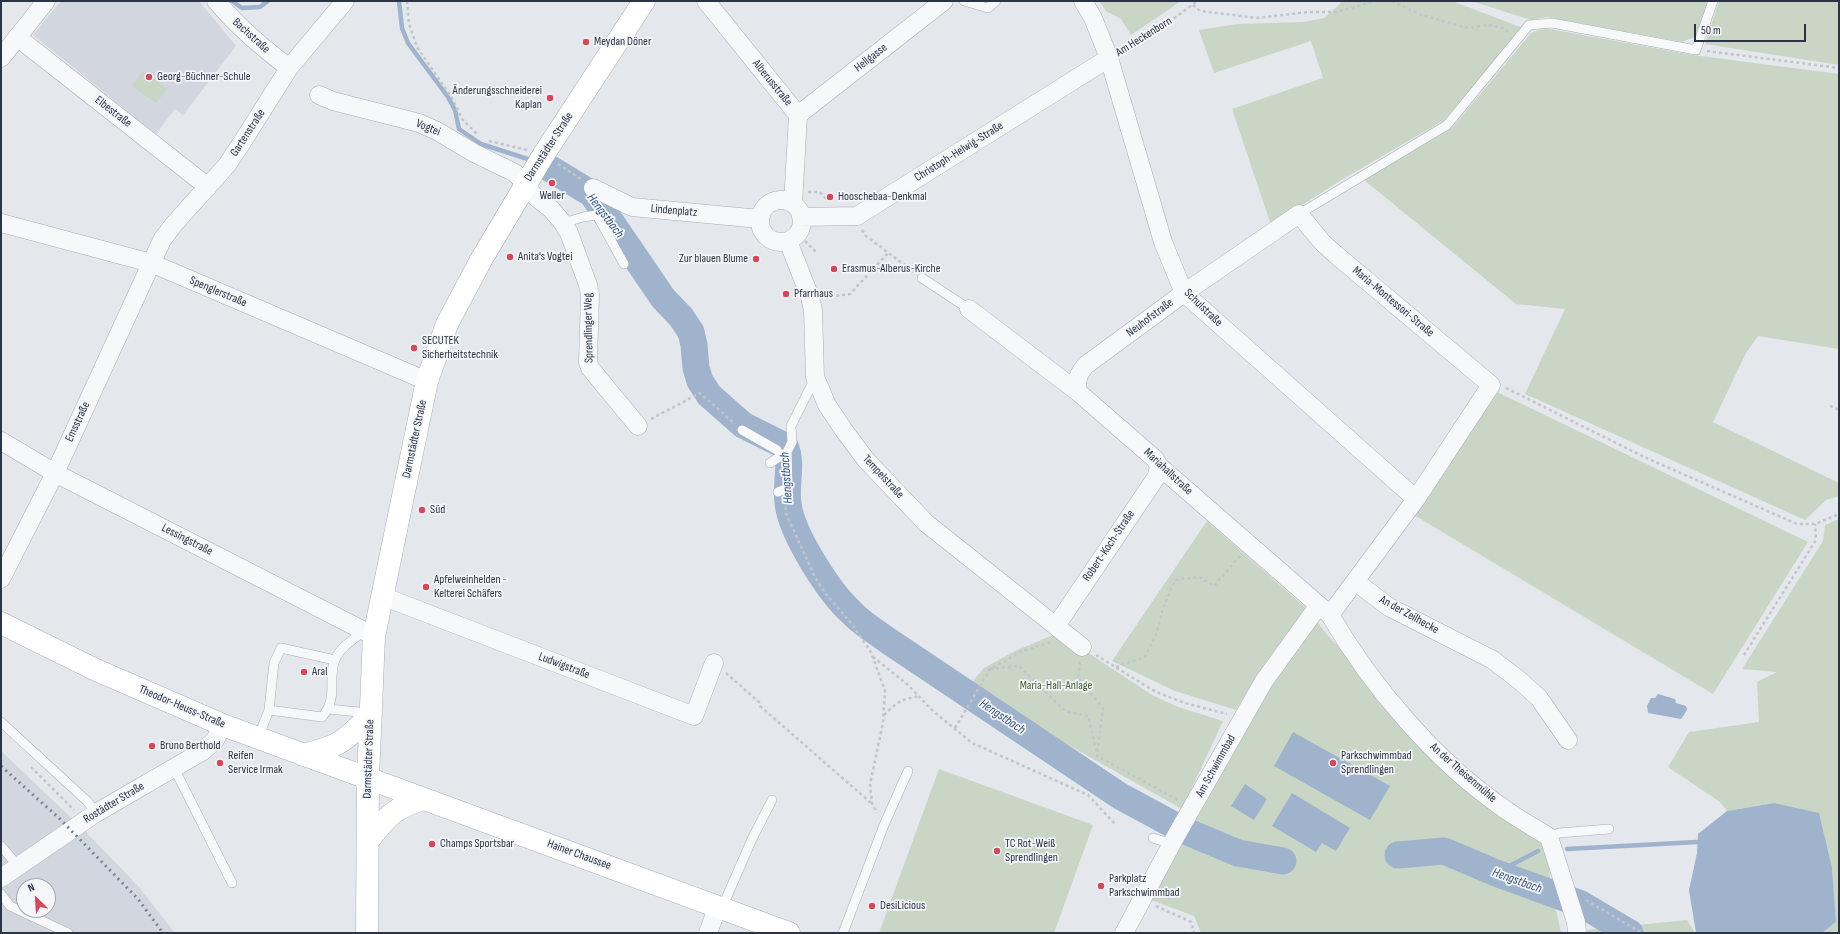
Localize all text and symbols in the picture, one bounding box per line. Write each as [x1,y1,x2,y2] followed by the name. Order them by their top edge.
[1113,14,1175,60] street label: Am Heckenborn
[229,15,273,57] street label: Bachstraße
[1696,16,1808,42] scale bar
[1701,23,1721,38] text: 50 m
[594,35,651,49] place label: Meydan Döner
[581,37,591,47] marker: Meydan Döner
[852,41,890,75] street label: Hellgasse
[749,57,795,109] street label: Alberusstraße
[157,70,250,84] place label: Georg-Büchner-Schule
[144,72,154,82] marker: Georg-Büchner-Schule
[453,84,542,112] place label: Änderungsschneiderei Kaplan
[92,93,134,131] street label: Elbestraße
[545,93,555,103] marker: Änderungsschneiderei Kaplan
[227,107,269,159] street label: Gartenstraße
[521,110,577,184] street label: Darmstädter Straße
[414,117,442,139] street label: Vogtei
[912,119,1006,185] street label: Christoph-Helwig-Straße
[547,178,557,188] marker: Weller
[539,189,565,203] place label: Weller
[838,190,927,204] place label: Hooschebaa-Denkmal
[583,191,627,241] water label: Hengstbach
[825,192,835,202] marker: Hooschebaa-Denkmal
[650,202,698,220] street label: Lindenplatz
[518,250,572,264] place label: Anita's Vogtei
[505,252,515,262] marker: Anita's Vogtei
[679,252,748,266] place label: Zur blauen Blume
[751,254,761,264] marker: Zur blauen Blume
[842,262,941,276] place label: Erasmus-Alberus-Kirche
[829,264,839,274] marker: Erasmus-Alberus-Kirche
[1349,264,1437,340] street label: Maria-Montessori-Straße
[187,273,249,311] street label: Spenglerstraße
[1181,286,1225,330] street label: Schulstraße
[794,287,833,301] place label: Pfarrhaus
[781,289,791,299] marker: Pfarrhaus
[581,293,597,363] street label: Sprendlinger Weg
[1124,296,1176,340] street label: Neuhofstraße
[422,334,498,362] place label: SECUTEK Sicherheitstechnik
[409,343,419,353] marker: SECUTEK Sicherheitstechnik
[400,399,430,479] street label: Darmstädter Straße
[62,400,94,444] street label: Emsstraße
[1140,446,1196,498] street label: Mariahallstraße
[777,452,797,504] water label: Hengstbach
[859,452,907,502] street label: Tempelstraße
[430,503,445,517] place label: Süd
[417,505,427,515] marker: Süd
[1080,508,1138,584] street label: Robert-Koch-Straße
[159,521,215,559] street label: Lessingstraße
[434,573,507,601] place label: Apfelweinhelden - Kelterei Schäfers
[421,582,431,592] marker: Apfelweinhelden - Kelterei Schäfers
[1377,593,1441,637] street label: An der Zeilhecke
[536,650,592,682] street label: Ludwigstraße
[312,665,327,679] place label: Aral
[299,667,309,677] marker: Aral
[1020,679,1092,693] park label: Maria-Hall-Anlage
[136,682,228,732] street label: Theodor-Heuss-Straße
[976,696,1028,738] water label: Hengstbach
[360,719,378,799] street label: Darmstädter Straße
[1193,732,1239,800] street label: Am Schwimmbad
[160,739,221,753] place label: Bruno Berthold
[1427,740,1499,806] street label: An der Theisenmühle
[147,741,157,751] marker: Bruno Berthold
[228,749,283,777] place label: Reifen Service Irmak
[1341,749,1412,777] place label: Parkschwimmbad Sprendlingen
[215,758,225,768] marker: Reifen Service Irmak
[1328,758,1338,768] marker: Parkschwimmbad Sprendlingen
[81,779,147,827] street label: Rostädter Straße
[440,837,514,851] place label: Champs Sportsbar
[545,837,613,873] street label: Hainer Chaussee
[1005,837,1058,865] place label: TC Rot-Weiß Sprendlingen
[427,839,437,849] marker: Champs Sportsbar
[992,846,1002,856] marker: TC Rot-Weiß Sprendlingen
[1490,865,1544,897] water label: Hengstbach
[1109,872,1180,900] place label: Parkplatz Parkschwimmbad
[16,878,56,918] north arrow
[26,880,37,895] text: N
[1096,881,1106,891] marker: Parkplatz Parkschwimmbad
[880,899,925,913] place label: DesiLicious
[867,901,877,911] marker: DesiLicious

